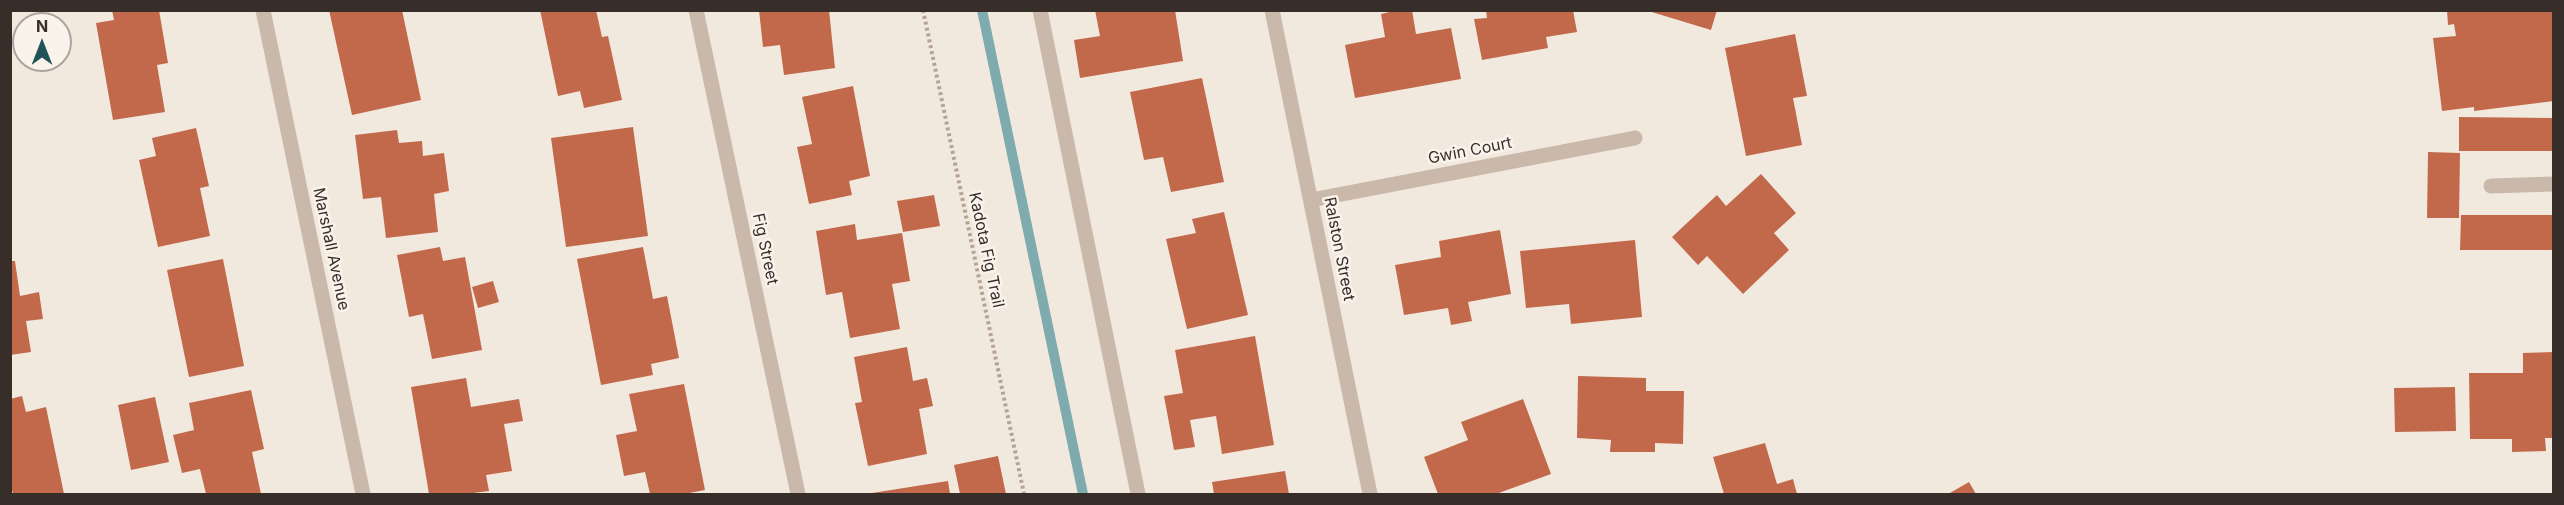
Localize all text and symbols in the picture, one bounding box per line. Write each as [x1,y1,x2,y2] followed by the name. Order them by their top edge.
[12,12,72,72] north arrow
[36,16,48,36] text: N
[1426,133,1514,169] street label: Gwin Court
[309,186,353,312] street label: Marshall Avenue
[964,190,1008,310] street label: Kadota Fig Trail
[1320,195,1358,303] street label: Ralston Street
[748,211,782,287] street label: Fig Street

